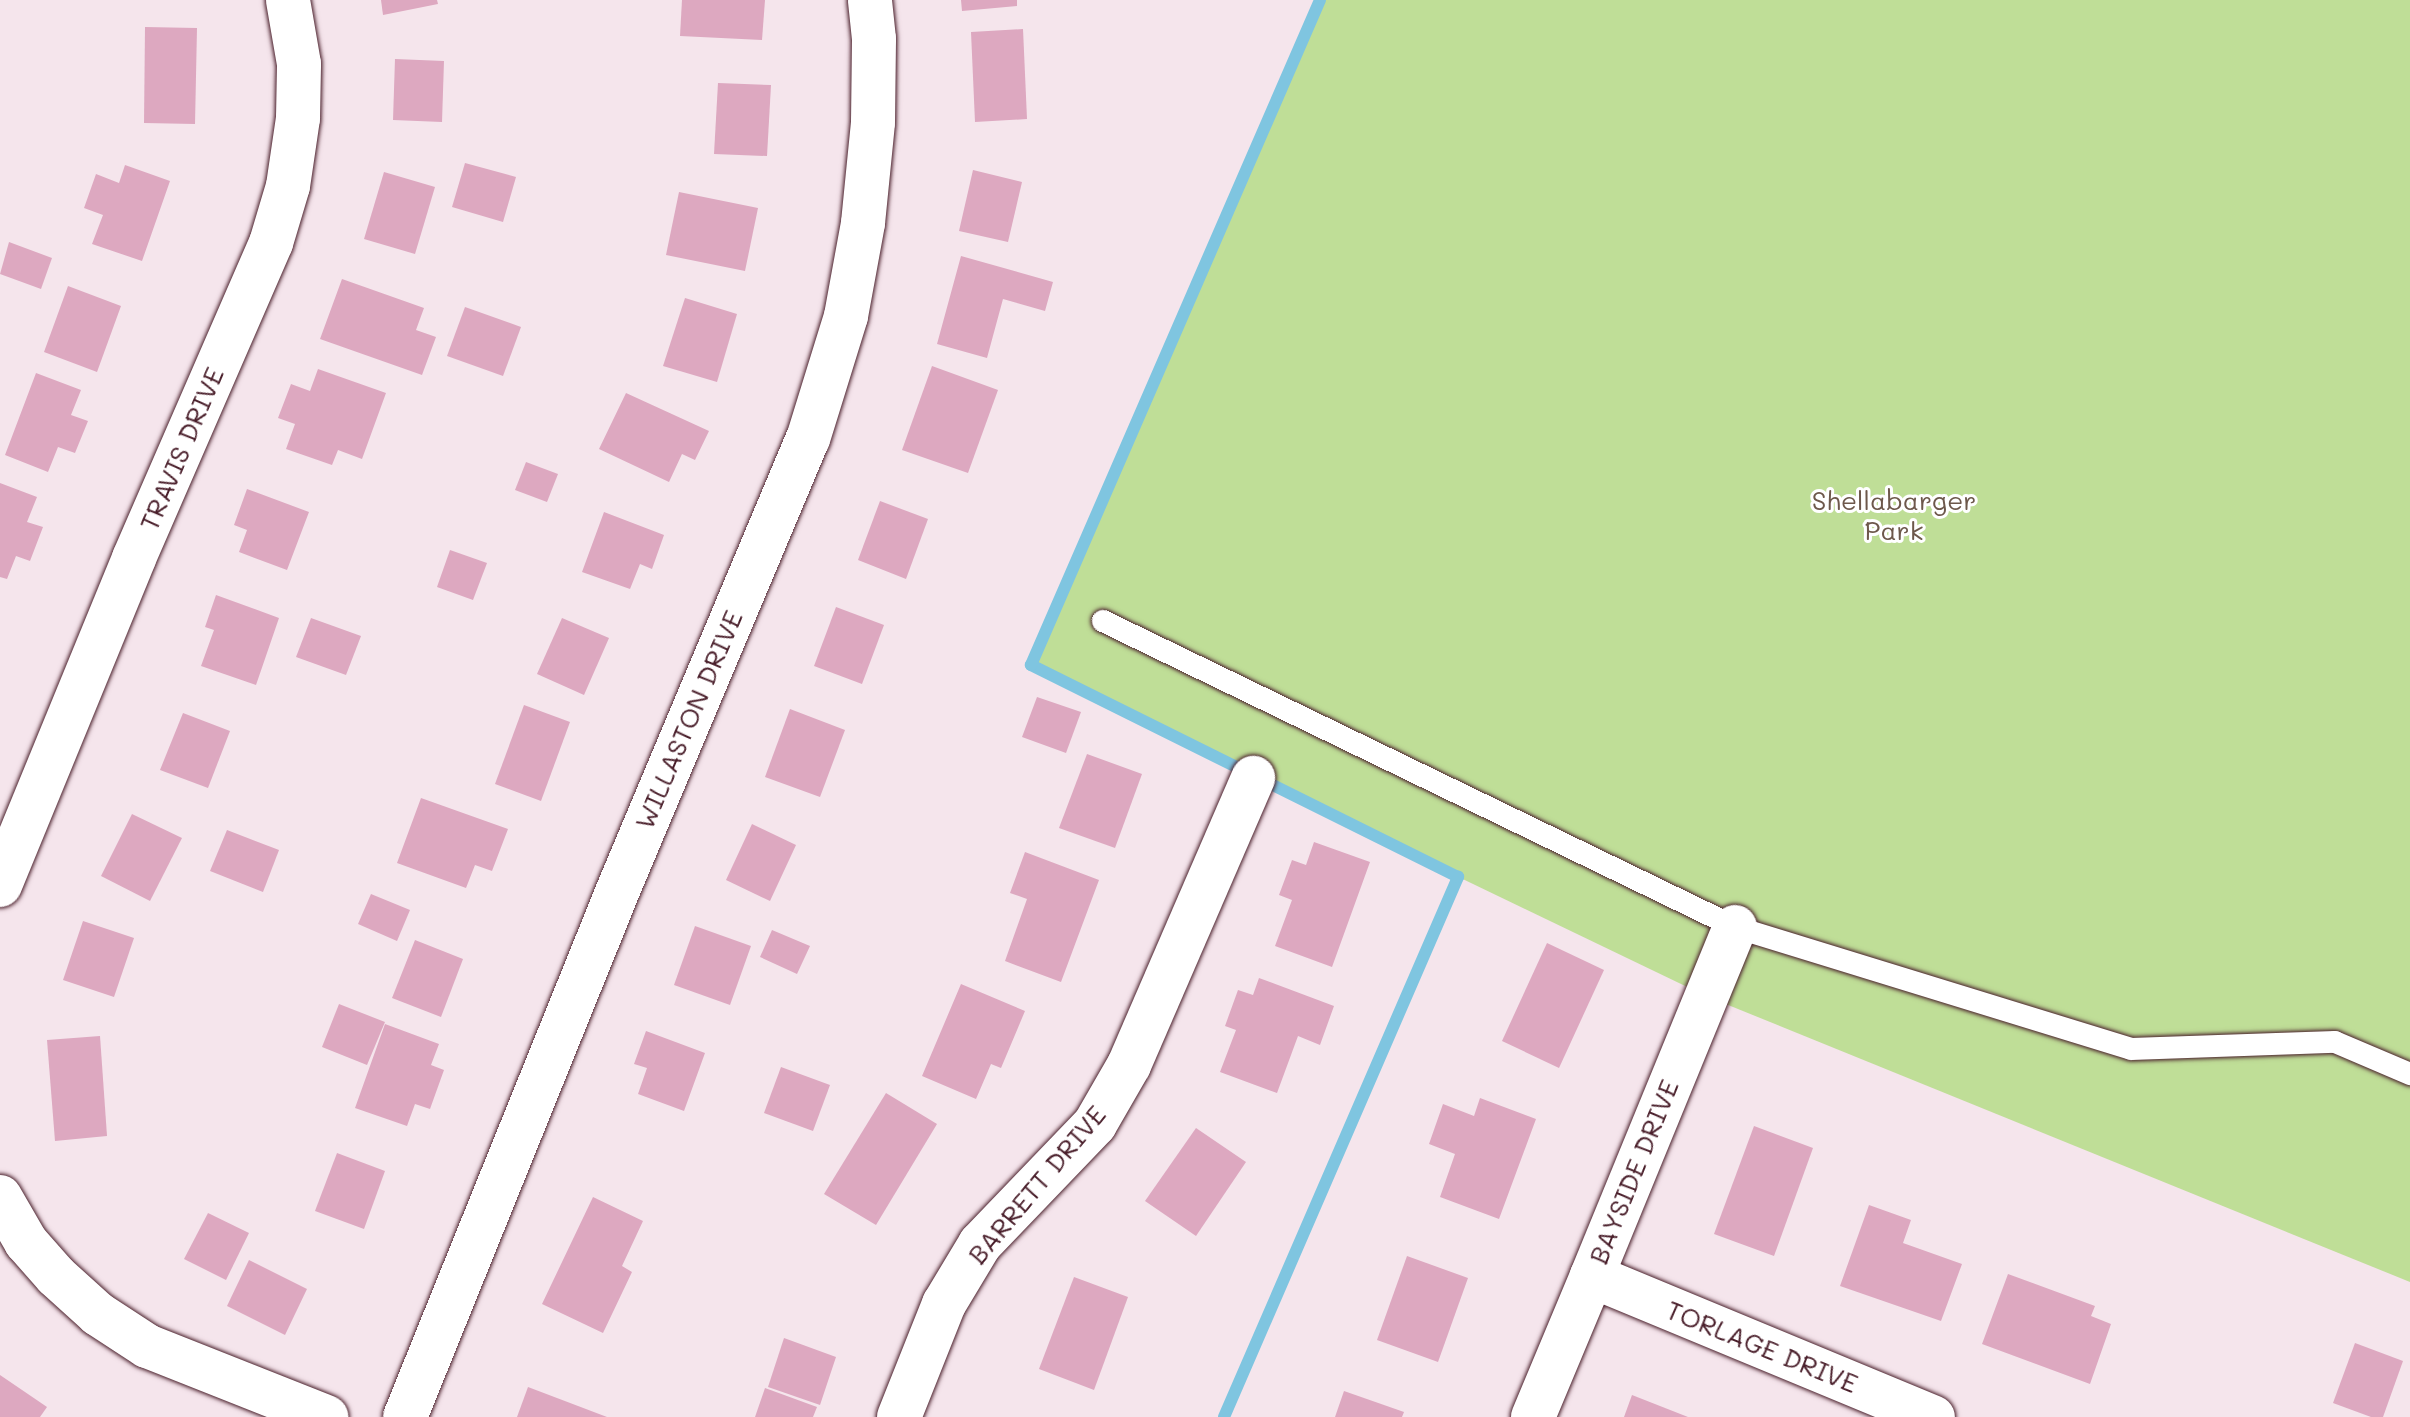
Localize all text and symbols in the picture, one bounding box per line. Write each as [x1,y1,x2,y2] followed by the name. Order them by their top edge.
[134,363,230,535] street label: TRAVIS DRIVE
[1812,485,1976,546] park label: Shellabarger Park
[629,606,749,834] street label: WILLASTON DRIVE
[1583,1075,1685,1269] street label: BAYSIDE DRIVE
[962,1099,1112,1271] street label: BARRETT DRIVE
[1662,1294,1862,1400] street label: TORLAGE DRIVE

